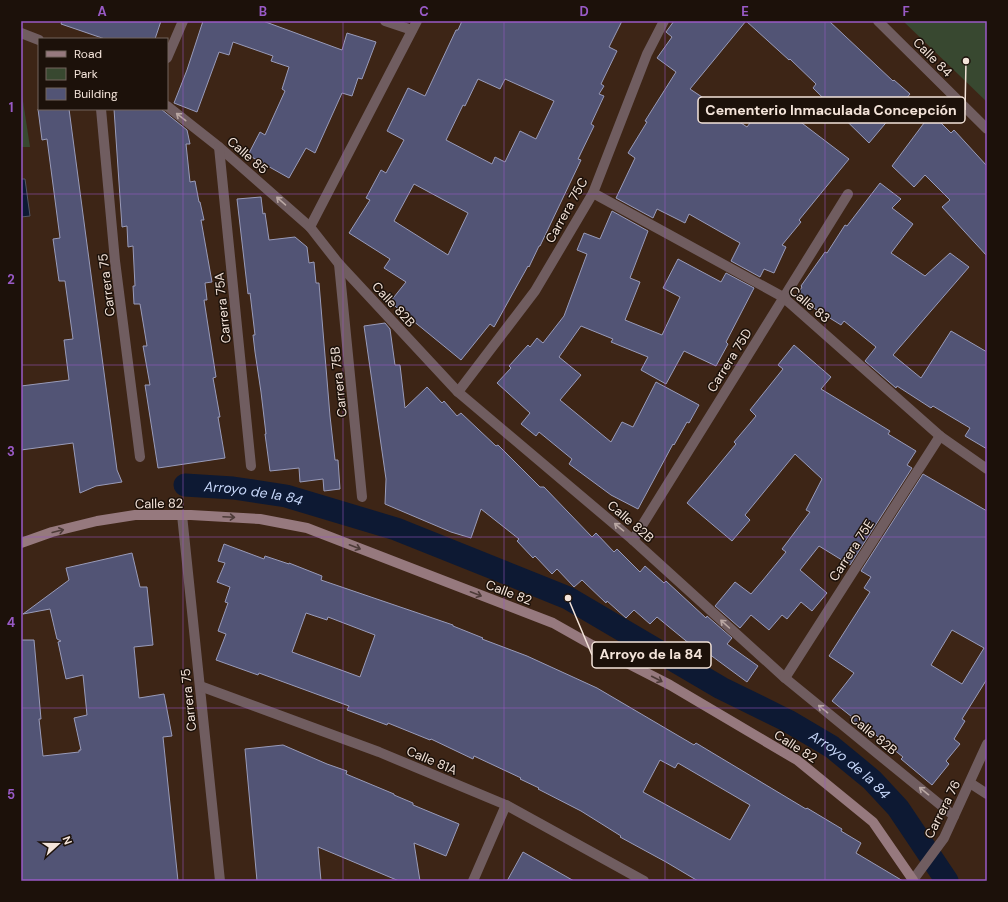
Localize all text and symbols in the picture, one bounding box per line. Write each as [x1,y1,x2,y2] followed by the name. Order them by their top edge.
[97,3,107,20] text: A
[259,3,267,20] text: B
[419,3,429,20] text: C
[579,3,589,20] text: D
[741,3,749,20] text: E
[902,3,910,20] text: F
[909,34,956,81] street label: Calle 84
[38,38,168,110] legend
[74,46,102,62] text: Road
[74,66,98,82] text: Park
[74,86,118,102] text: Building
[698,97,965,123] callout: Cementerio Inmaculada Concepción
[9,99,13,116] text: 1
[705,101,957,119] text: Cementerio Inmaculada Concepción
[176,113,187,122] one-way arrow
[224,133,272,178] street label: Calle 85
[541,174,591,246] street label: Carrera 75C
[276,197,286,206] one-way arrow
[94,253,119,317] street label: Carrera 75
[7,271,15,288] text: 2
[210,271,235,344] street label: Carrera 75A
[368,278,419,331] street label: Calle 82B
[786,282,834,327] street label: Calle 83
[703,325,756,395] street label: Carrera 75D
[326,346,351,418] street label: Carrera 75B
[7,443,15,460] text: 3
[203,477,305,510] water label: Arroyo de la 84
[135,495,183,512] street label: Calle 82
[604,497,658,546] street label: Calle 82B
[222,513,235,520] one-way arrow
[825,516,878,584] street label: Carrera 75E
[613,523,624,532] one-way arrow
[51,526,64,534] one-way arrow
[349,543,361,551] one-way arrow
[483,576,534,609] street label: Calle 82
[470,590,482,598] one-way arrow
[7,614,15,631] text: 4
[721,620,731,629] one-way arrow
[592,642,711,668] callout: Arroyo de la 84
[600,645,702,663] text: Arroyo de la 84
[177,668,200,732] street label: Carrera 75
[651,675,663,683] one-way arrow
[818,705,829,714] one-way arrow
[847,710,901,759] street label: Calle 82B
[771,726,821,767] street label: Calle 82
[805,726,894,803] water label: Arroyo de la 84
[404,742,460,779] street label: Calle 81A
[921,777,964,841] street label: Carrera 76
[7,786,15,803] text: 5
[919,787,929,796] one-way arrow
[38,824,78,864] north arrow
[59,834,75,847] text: N

